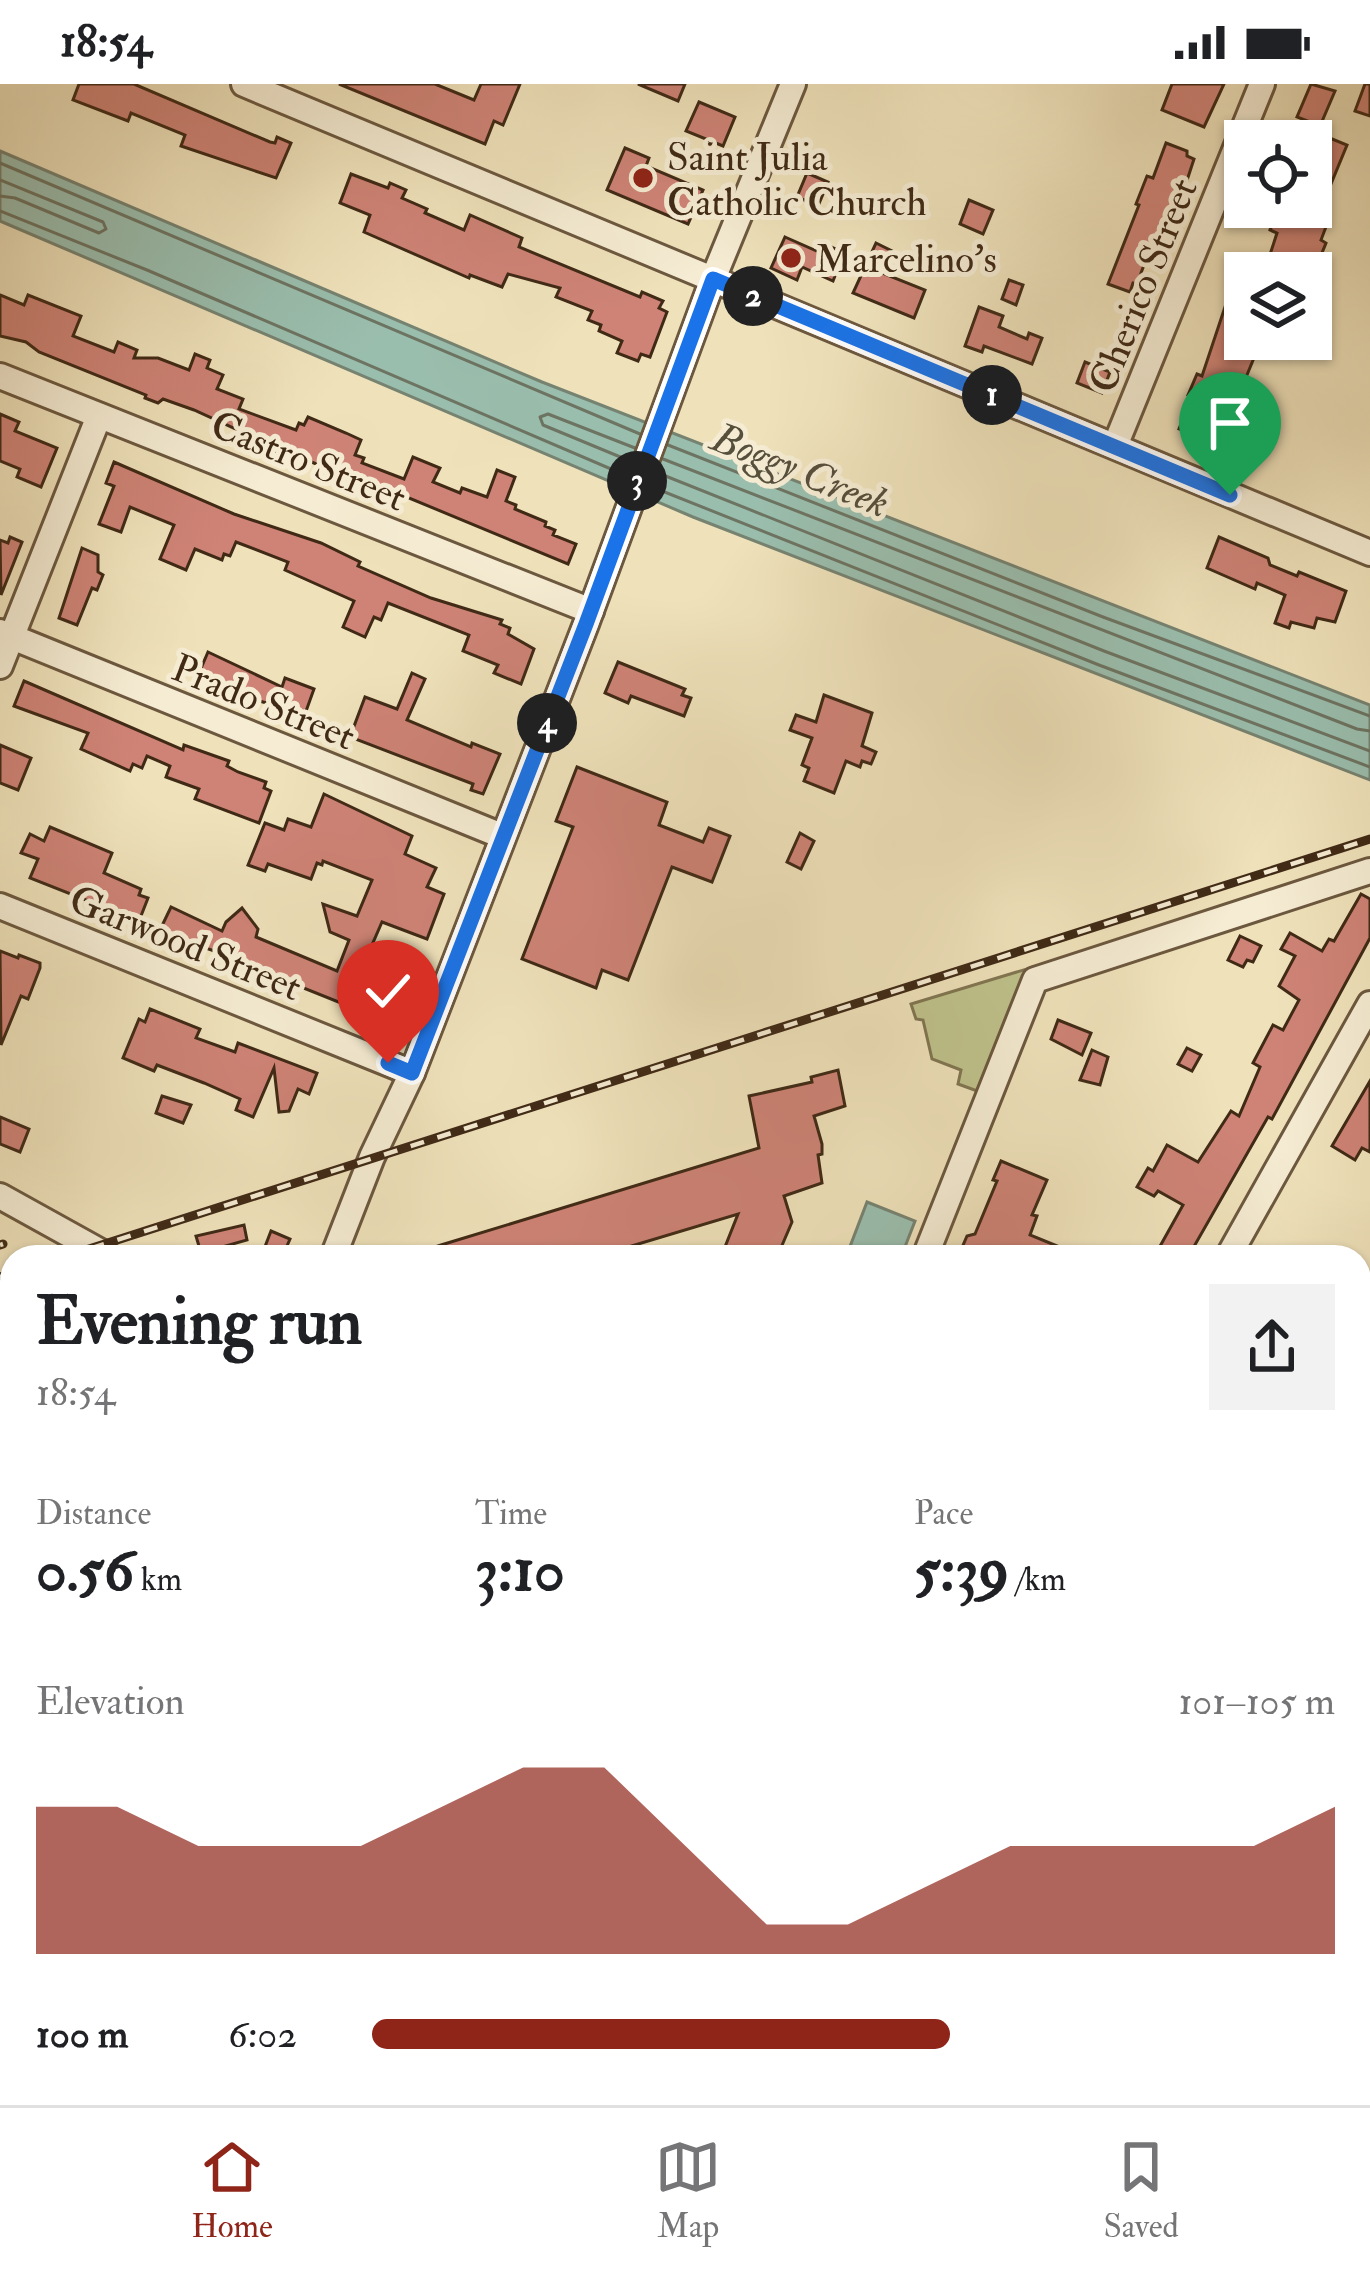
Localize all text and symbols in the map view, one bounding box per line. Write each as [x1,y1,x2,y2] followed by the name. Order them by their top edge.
[60,14,151,70] text: 18:54
[1224,120,1332,360] map controls
[1224,120,1332,228] button: locate
[667,133,927,227] place label: Saint Julia Catholic Church
[630,165,656,191] marker: Saint Julia Catholic Church
[1078,171,1209,400] street label: Cherico Street
[815,235,997,284] place label: Marcelino's
[778,245,804,271] marker: Marcelino's
[1224,252,1332,360] button: layers
[723,266,783,326] pin: 2
[745,275,761,316] text: 2
[962,365,1022,425] pin: 1
[1179,372,1281,495] pin
[986,374,998,415] text: 1
[1197,390,1263,456] icon: arrive
[204,400,413,523] street label: Castro Street
[702,411,897,530] water label: Boggy Creek
[607,451,667,511] pin: 3
[631,460,643,501] text: 3
[165,643,362,761] street label: Prado Street
[517,693,577,753] pin: 4
[538,702,556,743] text: 4
[62,875,309,1012] street label: Garwood Street
[337,940,439,1063] pin
[355,958,421,1024] icon: check
[36,1281,362,1364] text: Evening run
[1209,1284,1335,1410] button: share
[36,1368,115,1417] text: 18:54
[36,1493,151,1534] text: Distance
[475,1493,547,1534] text: Time
[914,1493,973,1534] text: Pace
[36,1534,134,1609] text: 0.56
[475,1534,565,1609] text: 3:10
[914,1534,1009,1609] text: 5:39
[134,1559,182,1600] text: km
[1009,1559,1066,1600] text: /km
[36,1677,185,1726] text: Elevation
[1179,1677,1335,1726] text: 101–105 m
[36,2010,128,2059] text: 100 m
[228,2010,297,2059] text: 6:02
[191,2134,273,2247] tab: Home
[655,2134,721,2247] tab: Map
[1103,2134,1179,2247] tab: Saved

